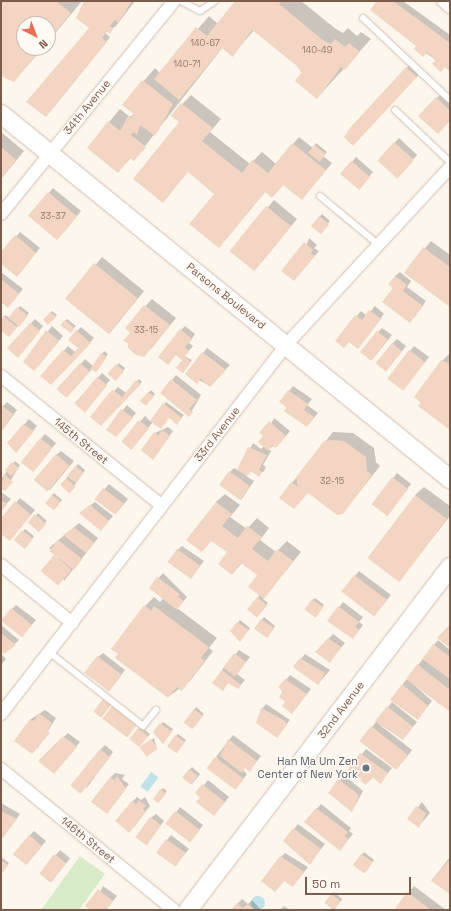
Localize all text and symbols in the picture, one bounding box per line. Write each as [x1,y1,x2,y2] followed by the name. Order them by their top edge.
[16,16,56,56] north arrow
[36,37,51,52] text: N
[190,38,220,48] house number: 140-67
[302,45,332,55] house number: 140-49
[173,59,201,69] house number: 140-71
[61,77,113,137] street label: 34th Avenue
[40,211,66,221] house number: 33-37
[184,260,268,332] street label: Parsons Boulevard
[134,325,158,335] house number: 33-15
[191,404,243,464] street label: 33rd Avenue
[51,415,111,467] street label: 145th Street
[320,476,344,486] house number: 32-15
[315,679,367,741] street label: 32nd Avenue
[257,755,358,781] place label: Han Ma Um Zen Center of New York
[361,763,371,773] marker: Han Ma Um Zen Center of New York
[58,814,118,866] street label: 146th Street
[307,869,413,895] scale bar
[312,876,340,892] text: 50 m

